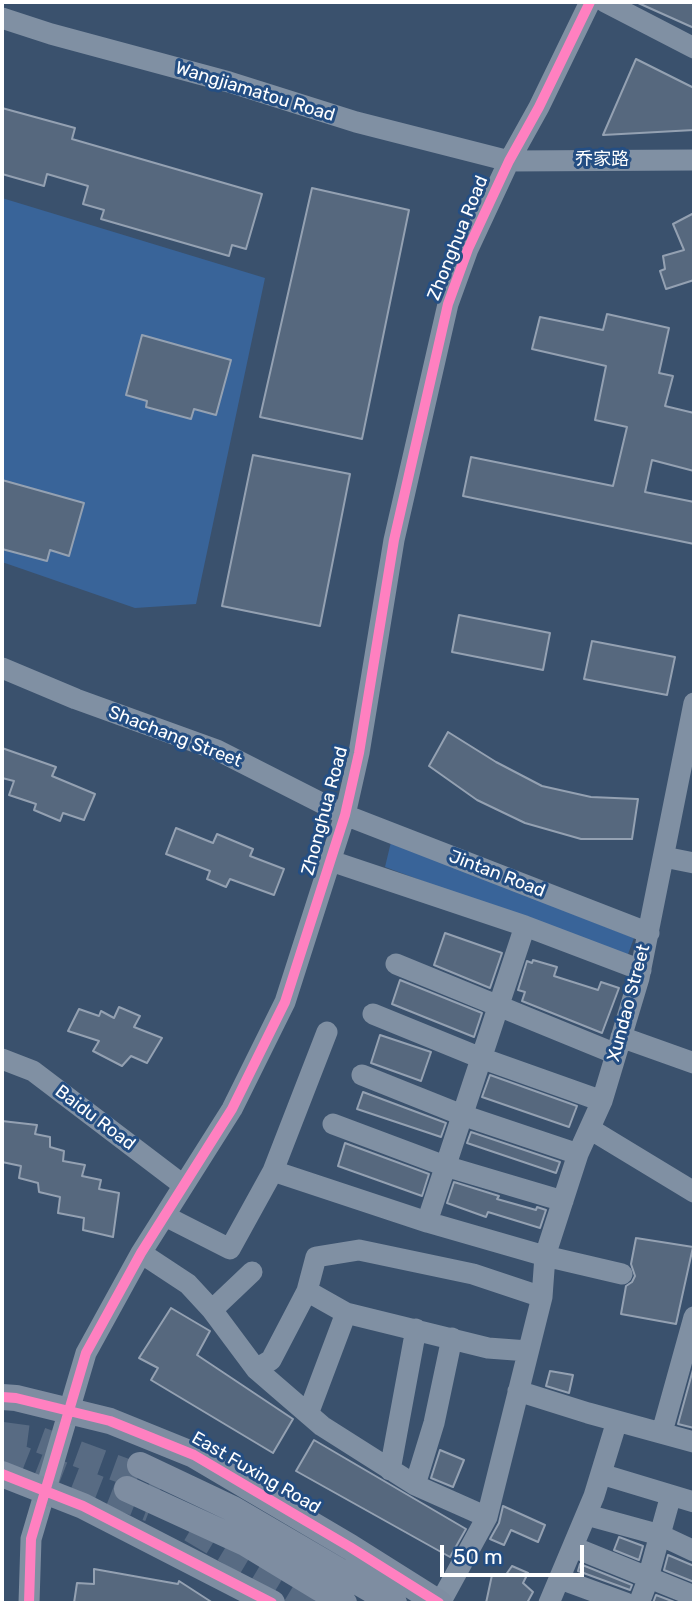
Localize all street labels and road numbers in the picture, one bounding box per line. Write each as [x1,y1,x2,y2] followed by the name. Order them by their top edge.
[173,57,337,127] street label: Wangjiamatou Road
[575,149,629,171] street label: 乔家路
[423,173,493,303] street label: Zhonghua Road
[105,702,245,772] street label: Shachang Street
[297,744,353,878] street label: Zhonghua Road
[446,846,548,902] street label: Jintan Road
[603,942,655,1064] street label: Xundao Street
[51,1081,139,1155] street label: Baidu Road
[188,1427,324,1519] street label: East Fuxing Road

